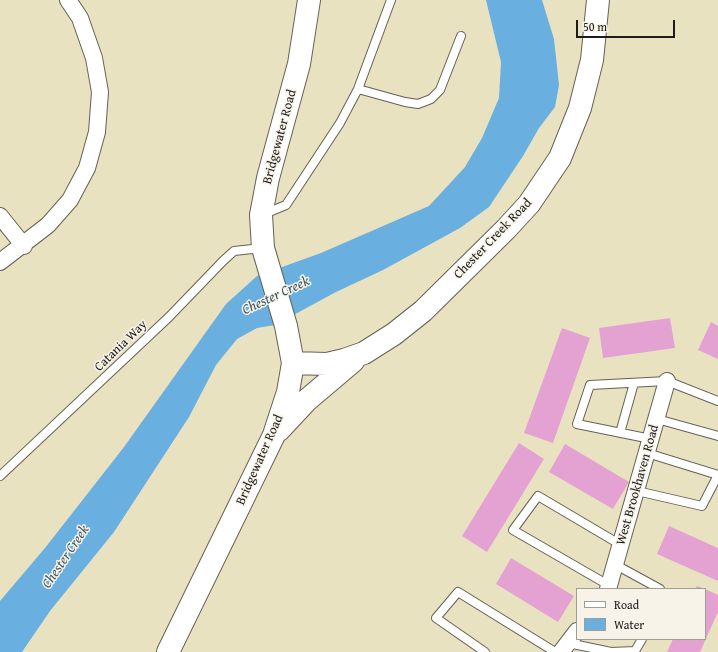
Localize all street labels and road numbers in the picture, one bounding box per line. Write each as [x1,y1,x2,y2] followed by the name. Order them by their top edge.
[260,88,300,186] street label: Bridgewater Road
[451,196,535,282] street label: Chester Creek Road
[91,317,151,375] street label: Catania Way
[233,412,287,508] street label: Bridgewater Road
[613,423,663,547] street label: West Brookhaven Road

